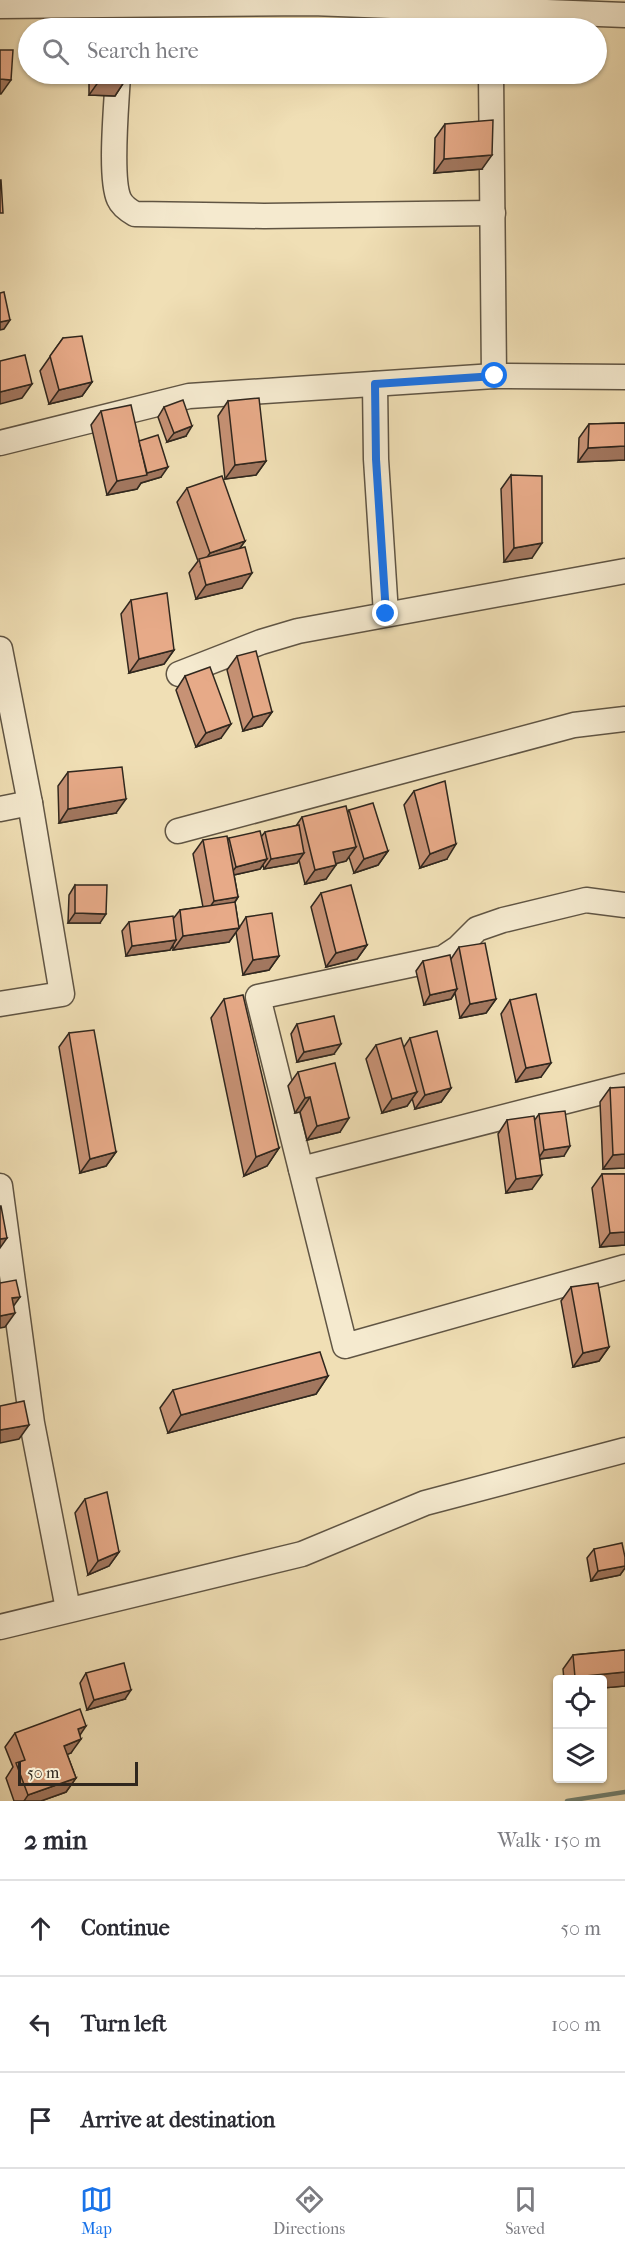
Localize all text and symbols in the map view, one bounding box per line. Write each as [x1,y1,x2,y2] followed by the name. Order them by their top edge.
[18,18,607,84] search box
[39,35,72,68] icon: search
[87,38,199,64] text: Search here
[481,362,507,388] route start
[372,600,398,626] route end
[553,1675,607,1783] map controls
[553,1675,607,1729] button: locate
[553,1729,607,1783] button: layers
[18,1759,138,1786] scale bar
[27,1763,59,1782] text: 50 m
[24,1825,87,1856] text: 2 min
[497,1829,601,1852] text: Walk · 150 m
[24,1912,57,1945] icon: ahead
[81,1915,170,1941] text: Continue
[560,1917,601,1940] text: 50 m
[24,2008,57,2041] icon: left
[81,2011,167,2037] text: Turn left
[551,2013,601,2036] text: 100 m
[24,2104,57,2137] icon: arrive
[81,2107,275,2133] text: Arrive at destination
[80,2183,113,2238] tab: Map
[273,2183,345,2238] tab: Directions
[505,2183,545,2238] tab: Saved

